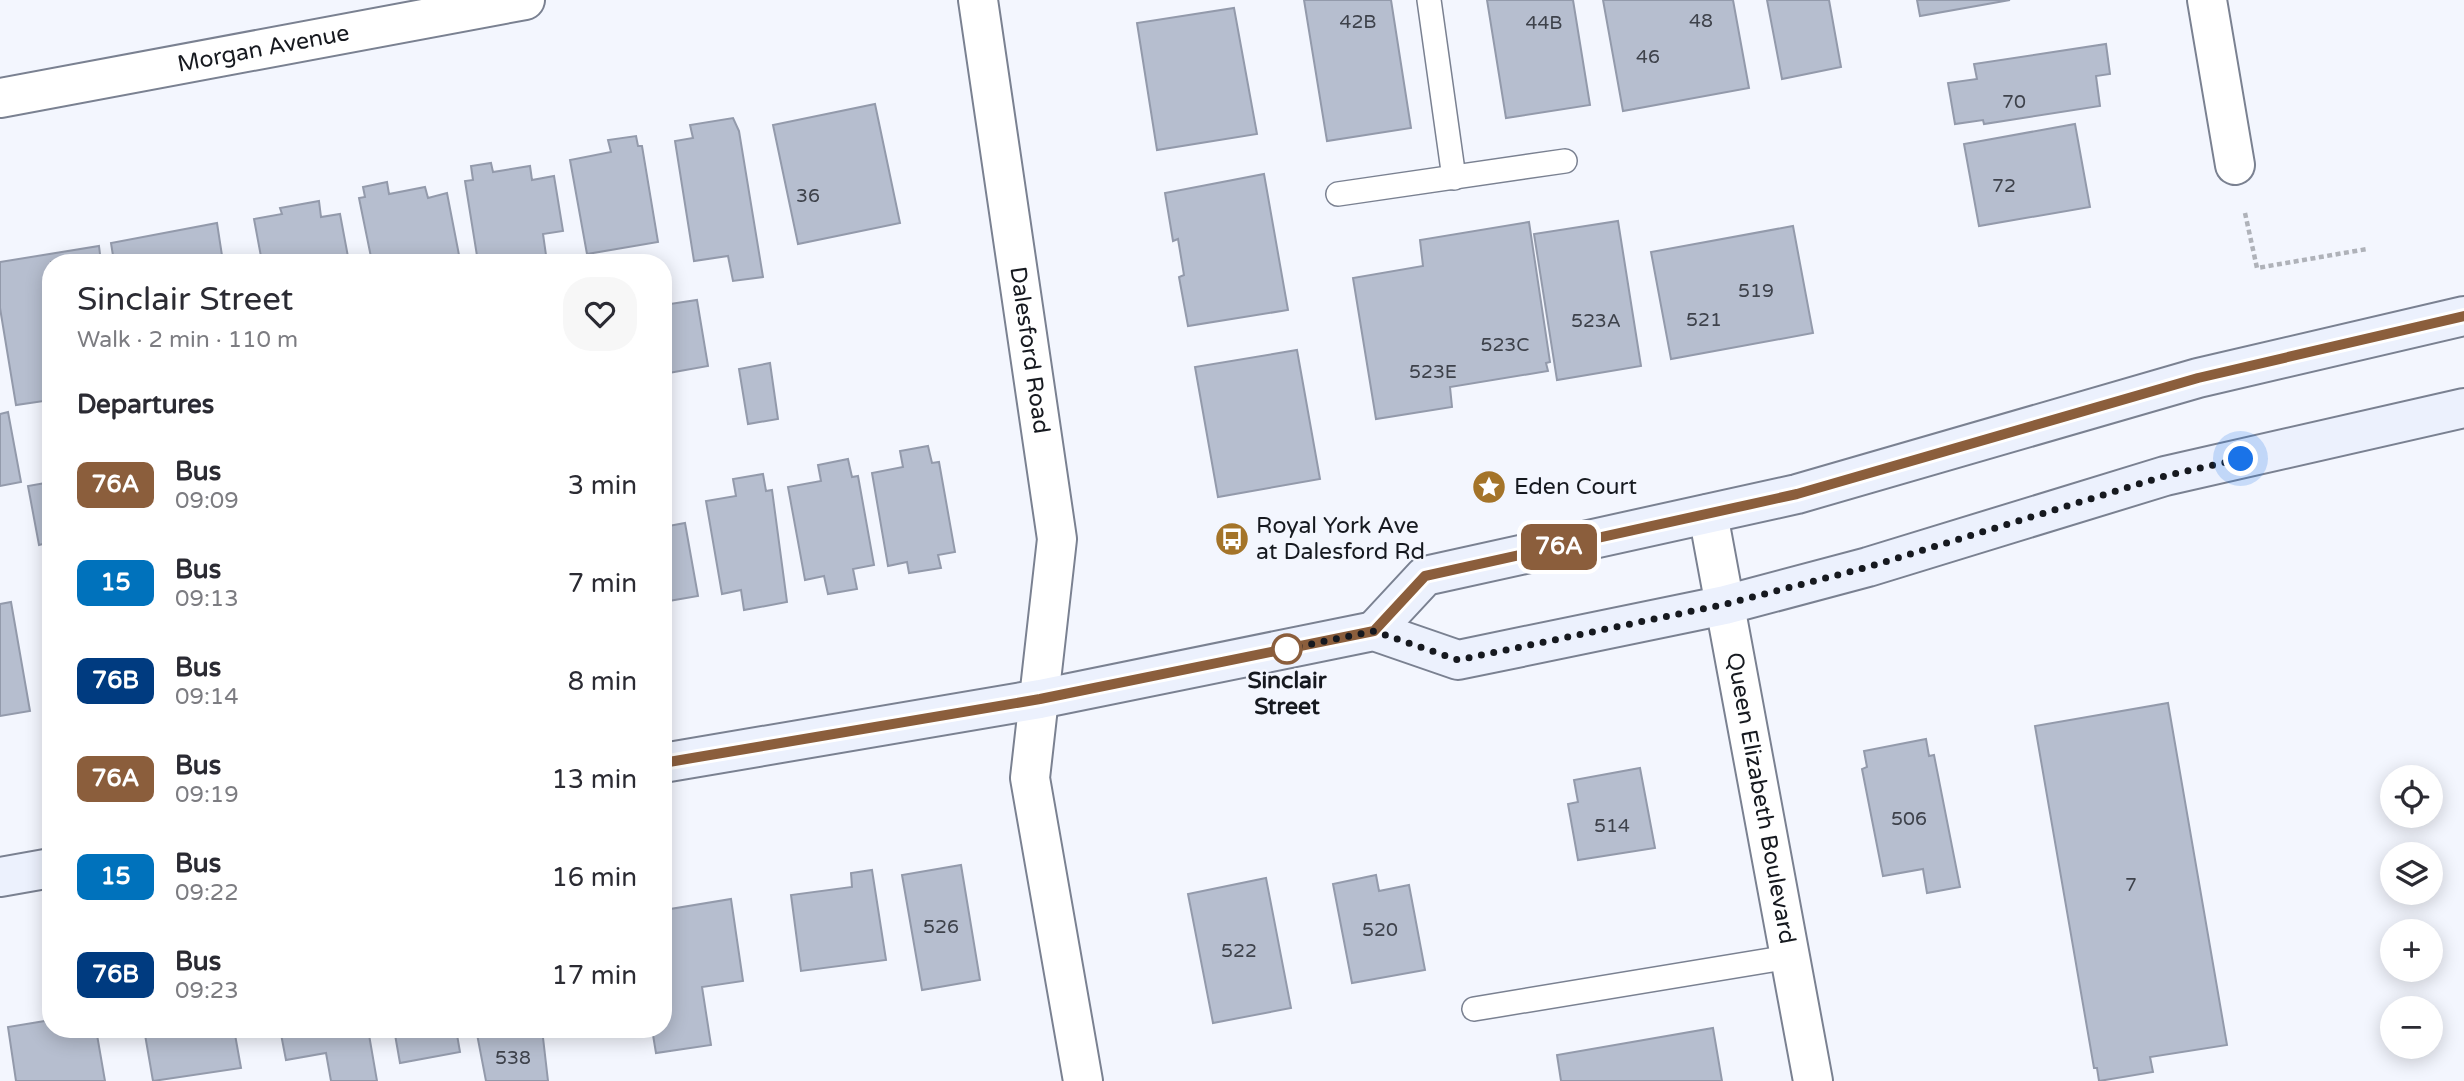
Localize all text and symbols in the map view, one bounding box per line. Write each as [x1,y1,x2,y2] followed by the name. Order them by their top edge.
[1689,10,1713,32] house number: 48
[1339,11,1377,33] house number: 42B
[1525,12,1563,34] house number: 44B
[175,19,352,79] street label: Morgan Avenue
[1636,46,1660,68] house number: 46
[2002,91,2026,113] house number: 70
[1992,175,2016,197] house number: 72
[796,185,820,207] house number: 36
[1003,265,1055,436] street label: Dalesford Road
[563,277,637,351] button: heart
[77,280,293,319] text: Sinclair Street
[1738,280,1774,302] house number: 519
[1686,309,1722,331] house number: 521
[1571,310,1621,332] house number: 523A
[77,326,298,354] text: Walk · 2 min · 110 m
[1480,334,1530,356] house number: 523C
[1409,361,1457,383] house number: 523E
[77,389,214,420] text: Departures
[2223,441,2258,476] your location
[175,456,221,487] text: Bus
[1470,468,1508,506] place icon: Eden Court
[91,470,140,499] text: 76A
[568,470,637,501] text: 3 min
[1514,473,1637,501] place label: Eden Court
[175,487,239,515] text: 09:09
[1256,512,1425,566] place label: Royal York Ave at Dalesford Rd
[1213,520,1251,558] bus stop icon: Royal York Ave at Dalesford Rd
[1519,524,1599,570] line badge: 76A
[1535,532,1583,561] text: 76A
[175,554,221,585] text: Bus
[100,568,131,597] text: 15
[568,568,637,599] text: 7 min
[175,585,239,613] text: 09:13
[1272,634,1302,664] marker: Sinclair Street
[1720,650,1801,946] street label: Queen Elizabeth Boulevard
[175,652,221,683] text: Bus
[92,666,139,695] text: 76B
[568,666,637,697] text: 8 min
[1247,667,1328,721] place label: Sinclair Street
[175,683,239,711] text: 09:14
[175,750,221,781] text: Bus
[91,764,140,793] text: 76A
[551,764,637,795] text: 13 min
[2380,765,2443,1059] map controls
[2380,765,2443,828] button: locate
[175,781,239,809] text: 09:19
[1891,808,1927,830] house number: 506
[1594,815,1630,837] house number: 514
[2380,842,2443,905] button: layers
[175,848,221,879] text: Bus
[100,862,131,891] text: 15
[551,862,637,893] text: 16 min
[2125,874,2137,896] house number: 7
[175,879,239,907] text: 09:22
[923,916,959,938] house number: 526
[1362,919,1398,941] house number: 520
[2380,919,2443,982] button: +
[1221,940,1257,962] house number: 522
[175,946,221,977] text: Bus
[92,960,139,989] text: 76B
[551,960,637,991] text: 17 min
[175,977,239,1005] text: 09:23
[2380,996,2443,1059] button: −
[495,1047,531,1069] house number: 538

